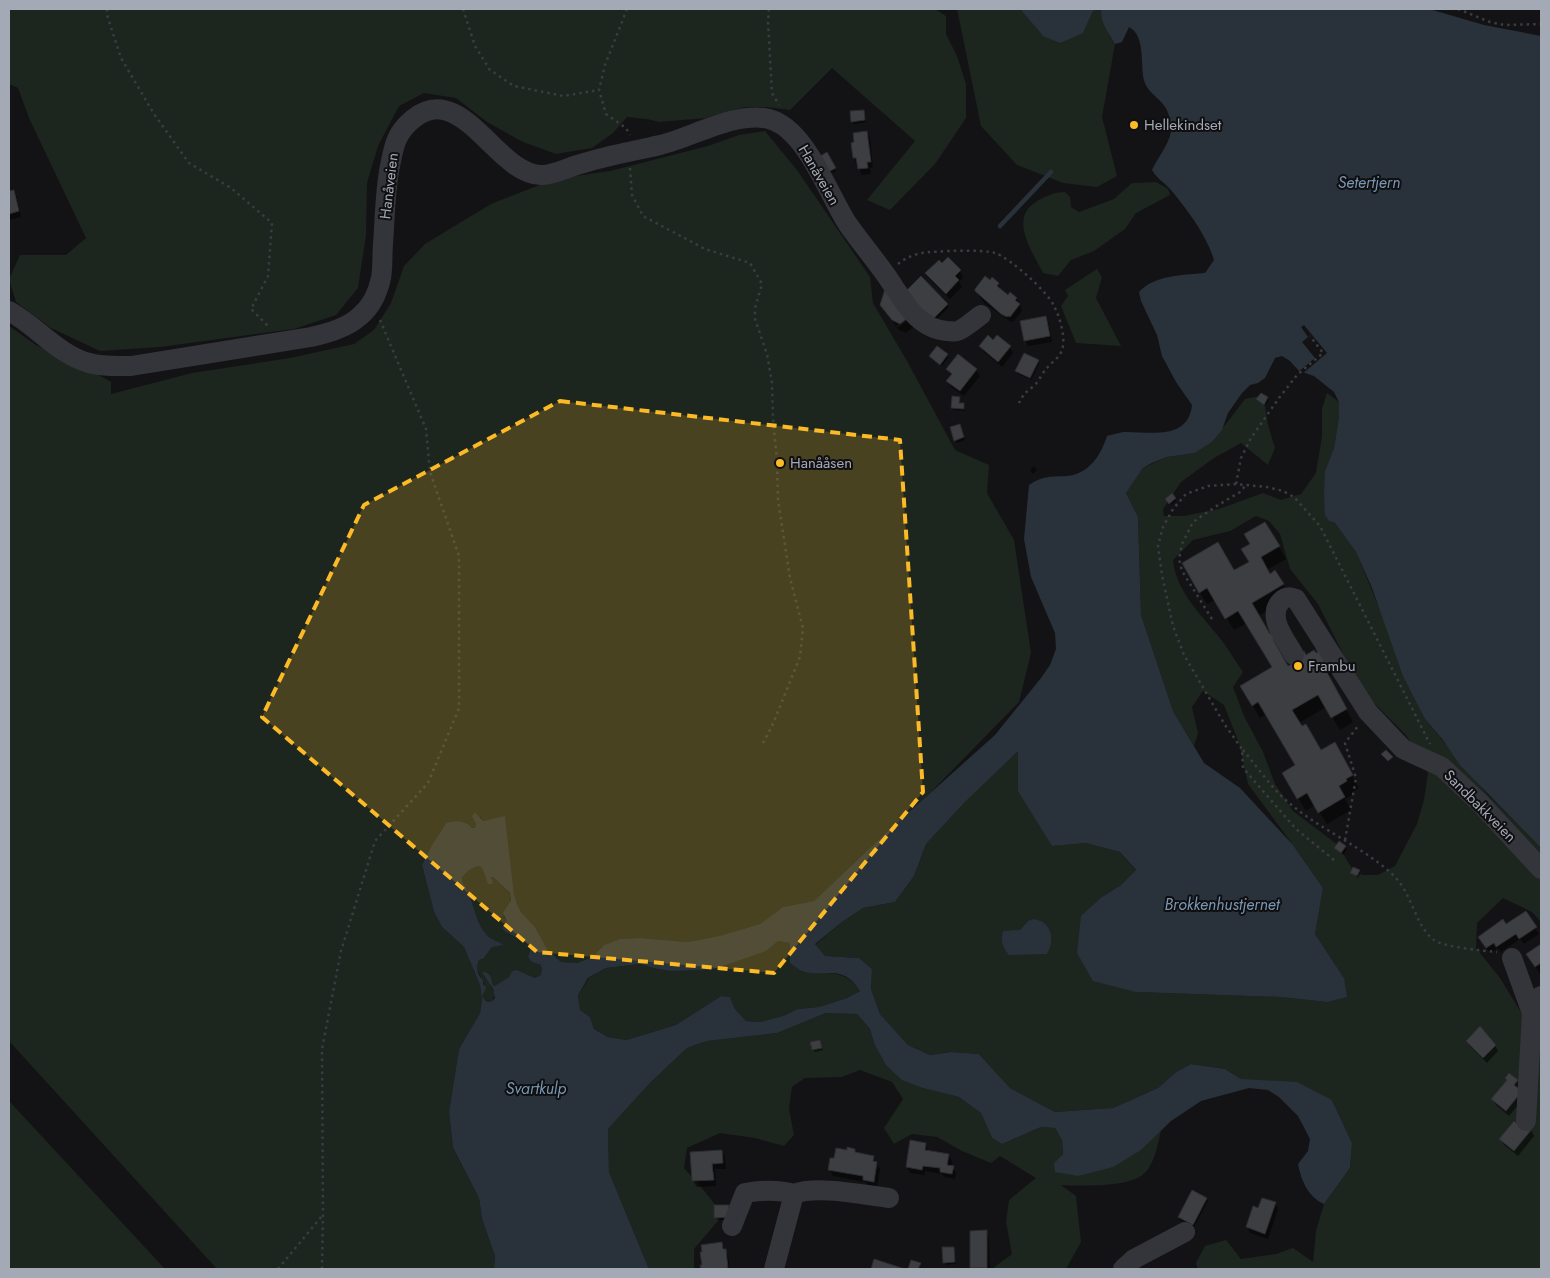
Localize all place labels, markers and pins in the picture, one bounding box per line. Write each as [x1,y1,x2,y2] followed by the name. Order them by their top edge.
[1144,114,1222,136] place label: Hellekindset
[1128,119,1140,131] marker: Hellekindset
[790,452,852,474] place label: Hanååsen
[774,457,786,469] marker: Hanååsen
[1308,655,1356,677] place label: Frambu
[1292,660,1304,672] marker: Frambu

